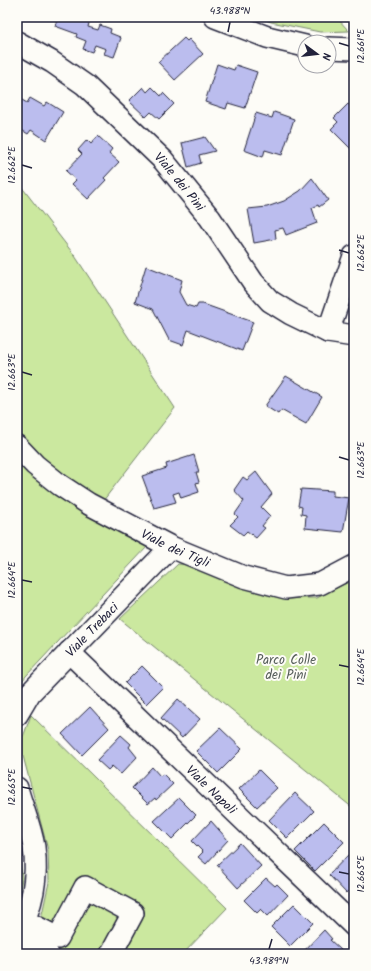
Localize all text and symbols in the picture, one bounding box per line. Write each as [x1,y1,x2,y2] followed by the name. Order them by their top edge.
[210,3,251,19] text: 43.988°N
[353,27,369,63] text: 12.661°E
[297,34,337,74] north arrow
[316,51,335,62] text: N
[4,145,20,184] text: 12.662°E
[149,148,210,217] street label: Viale dei Pini
[353,233,369,272] text: 12.662°E
[4,352,20,391] text: 12.663°E
[353,440,369,479] text: 12.663°E
[137,524,214,574] street label: Viale dei Tigli
[4,560,20,599] text: 12.664°E
[61,598,125,663] street label: Viale Trebaci
[353,647,369,686] text: 12.664°E
[256,650,316,686] park label: Parco Colle dei Pini
[180,761,242,821] street label: Viale Napoli
[4,767,20,806] text: 12.665°E
[353,854,369,893] text: 12.665°E
[249,953,289,969] text: 43.989°N

